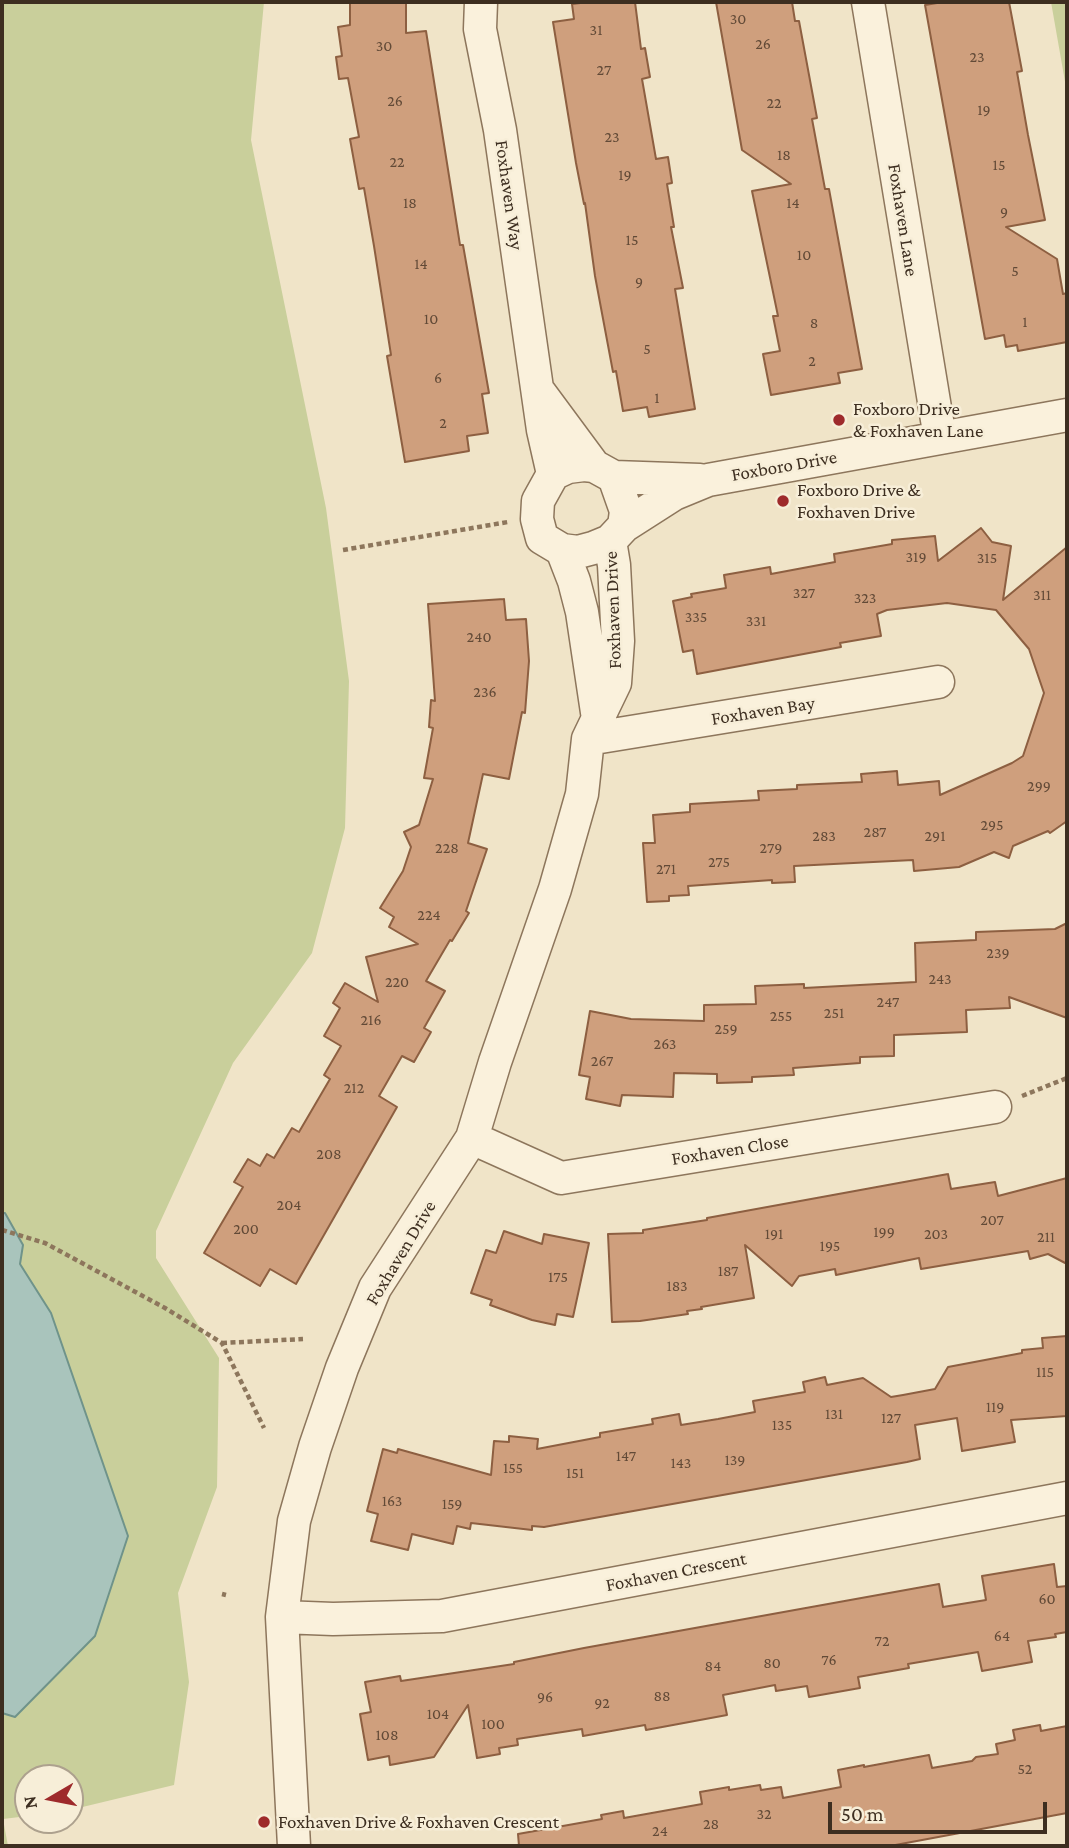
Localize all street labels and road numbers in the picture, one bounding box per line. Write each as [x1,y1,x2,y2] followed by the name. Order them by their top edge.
[490,139,528,251] street label: Foxhaven Way
[883,162,923,278] street label: Foxhaven Lane
[729,445,839,487] street label: Foxboro Drive
[600,551,626,669] street label: Foxhaven Drive
[710,692,816,730] street label: Foxhaven Bay
[670,1130,790,1170] street label: Foxhaven Close
[361,1197,441,1309] street label: Foxhaven Drive
[604,1547,748,1597] street label: Foxhaven Crescent

